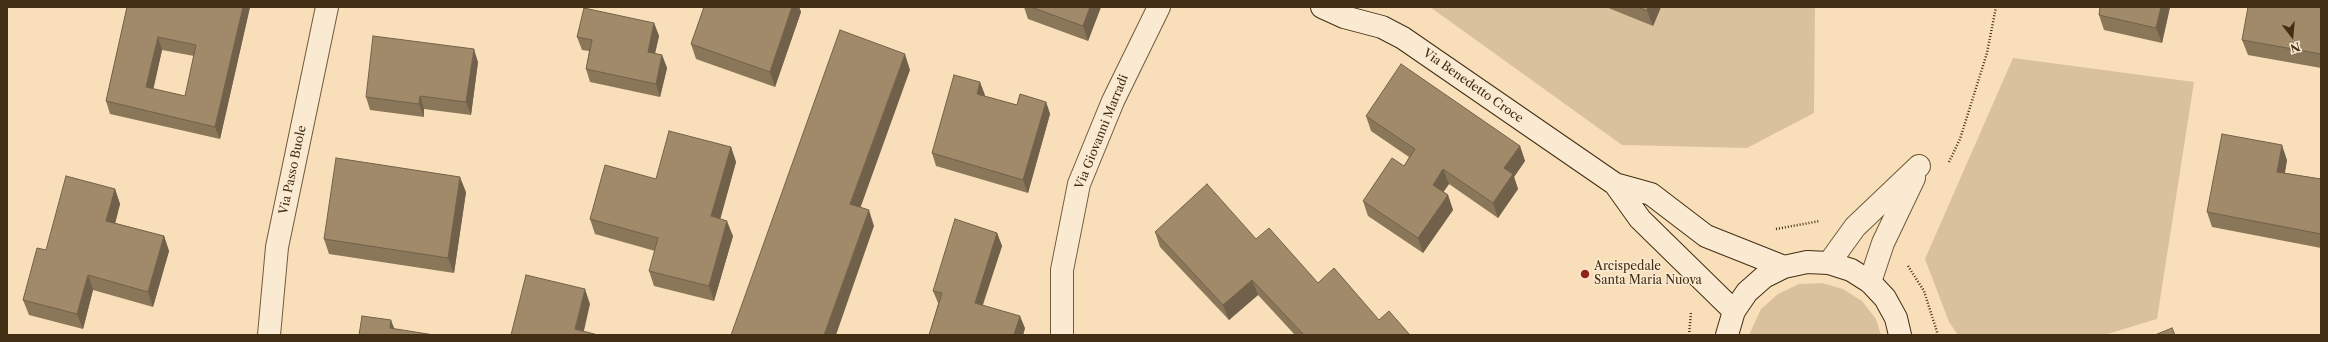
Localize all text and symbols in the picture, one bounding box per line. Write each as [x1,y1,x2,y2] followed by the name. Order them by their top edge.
[2272,16,2312,56] north arrow
[2289,39,2302,56] text: N
[1420,46,1526,126] street label: Via Benedetto Croce
[1072,73,1132,191] street label: Via Giovanni Marradi
[277,124,309,216] street label: Via Passo Buole
[1594,260,1702,288] place label: Arcispedale Santa Maria Nuova
[1579,268,1591,280] marker: Arcispedale Santa Maria Nuova

